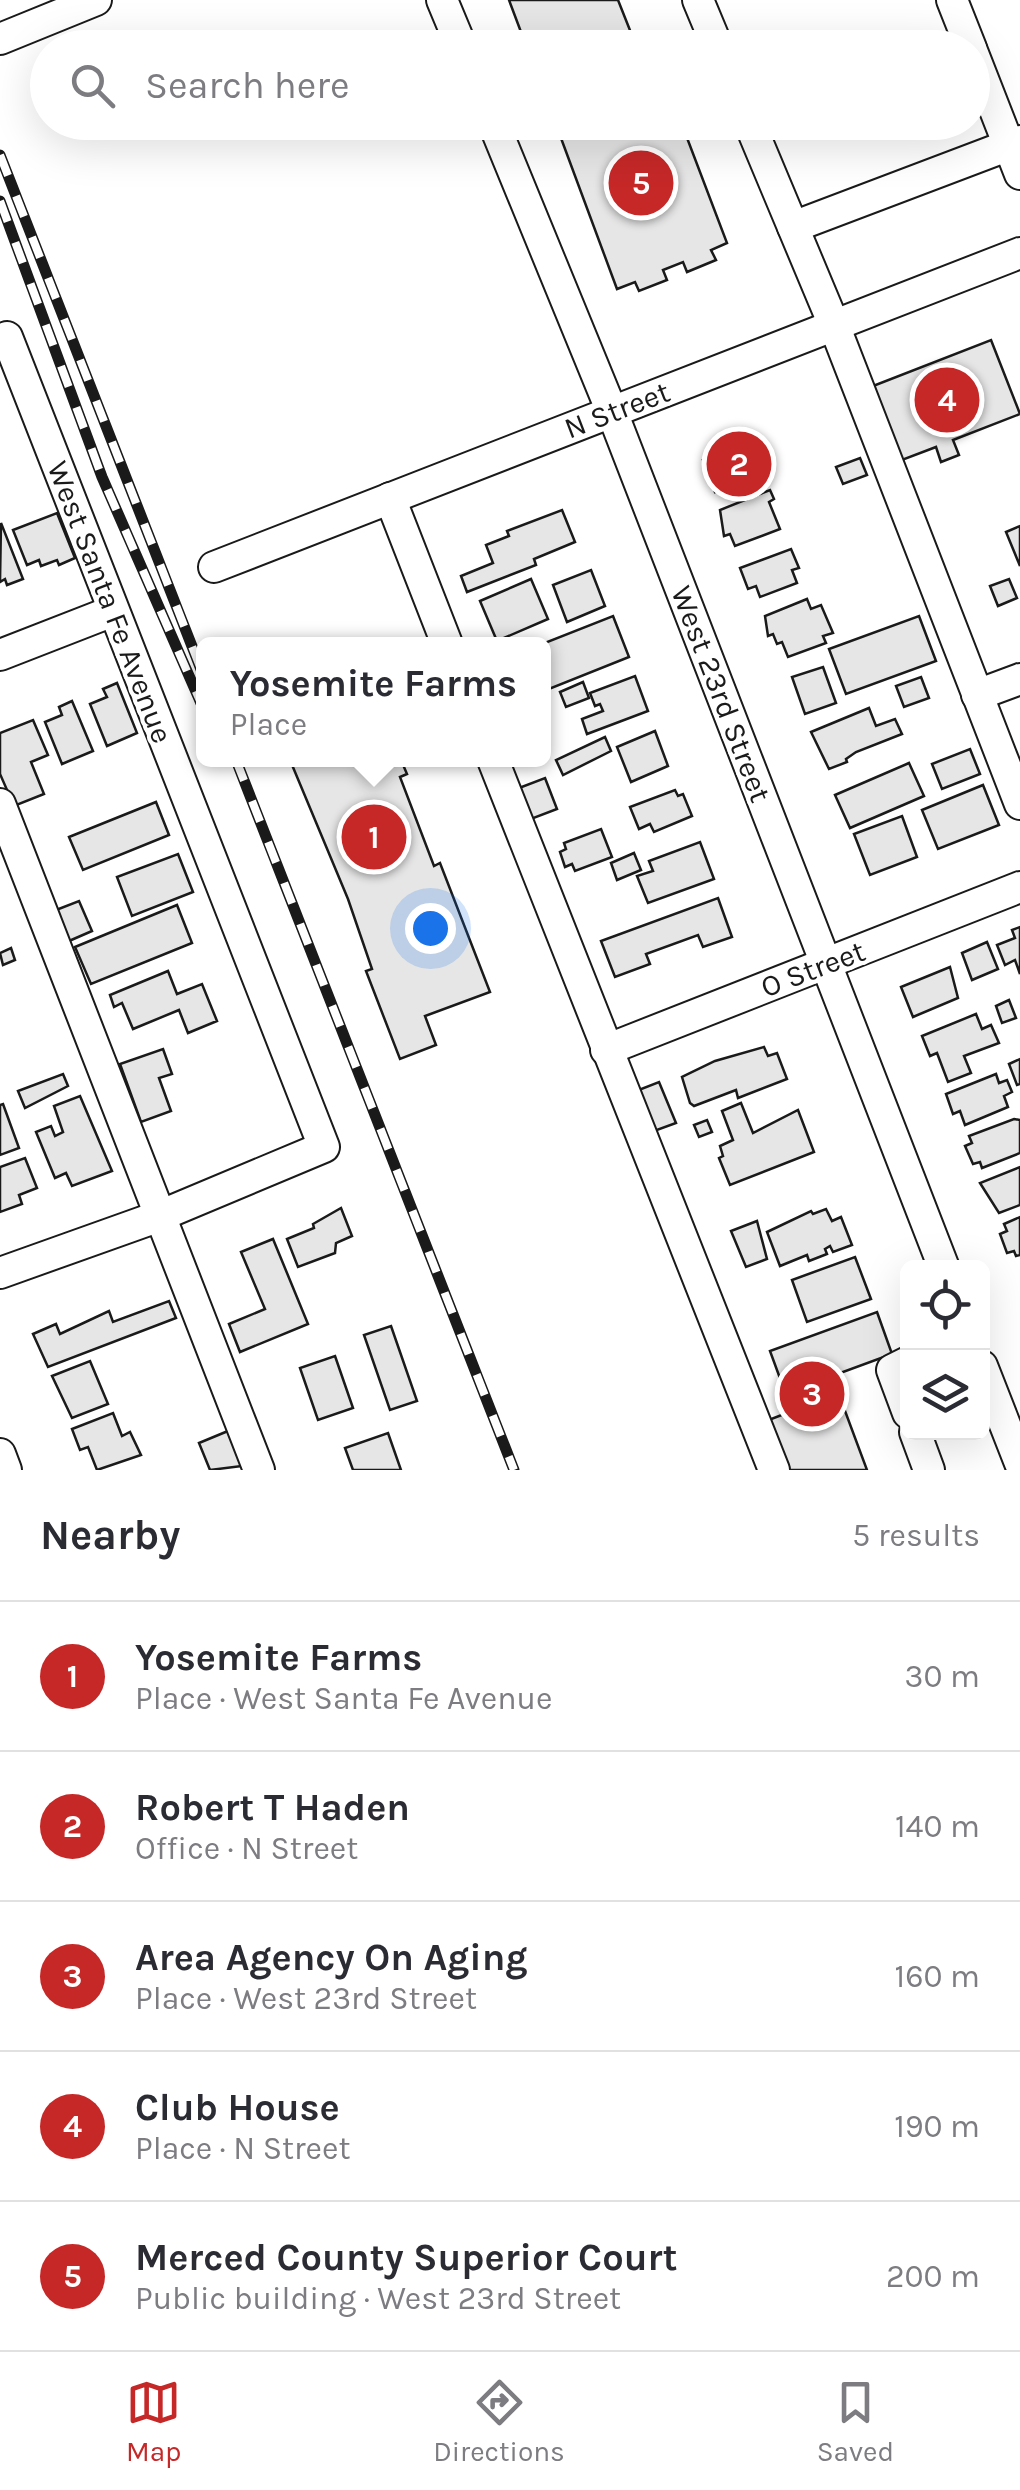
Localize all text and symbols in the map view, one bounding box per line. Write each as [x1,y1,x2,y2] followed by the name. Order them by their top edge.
[30,30,990,140] search box
[65,58,120,113] icon: search
[145,63,349,108] text: Search here
[608,146,674,220] pin: 5
[914,362,980,438] pin: 4
[559,373,675,447] street label: N Street
[706,426,772,502] pin: 2
[40,456,180,748] street label: West Santa Fe Avenue
[663,581,779,807] street label: West 23rd Street
[196,637,551,767] popup
[230,661,517,706] text: Yosemite Farms
[230,706,307,743] text: Place
[342,800,406,874] pin: 1
[405,903,456,954] your location
[756,933,870,1005] street label: O Street
[900,1260,990,1440] map controls
[900,1260,990,1350] button: locate
[900,1350,990,1440] button: layers
[780,1356,844,1432] pin: 3
[40,1510,180,1560] text: Nearby
[852,1517,980,1554] text: 5 results
[135,1635,422,1680] text: Yosemite Farms
[67,1658,78,1695] text: 1
[905,1658,980,1695] text: 30 m
[135,1680,552,1717] text: Place · West Santa Fe Avenue
[135,1785,410,1830] text: Robert T Haden
[63,1808,82,1845] text: 2
[895,1808,980,1845] text: 140 m
[135,1830,358,1867] text: Office · N Street
[135,1935,528,1980] text: Area Agency On Aging
[63,1958,82,1995] text: 3
[895,1958,980,1995] text: 160 m
[135,1980,477,2017] text: Place · West 23rd Street
[135,2085,340,2130] text: Club House
[63,2108,82,2145] text: 4
[894,2108,980,2145] text: 190 m
[135,2130,350,2167] text: Place · N Street
[135,2235,677,2280] text: Merced County Superior Court
[63,2258,82,2295] text: 5
[886,2258,980,2295] text: 200 m
[135,2280,621,2317] text: Public building · West 23rd Street
[126,2375,181,2468] tab: Map
[433,2375,565,2468] tab: Directions
[817,2375,894,2468] tab: Saved

